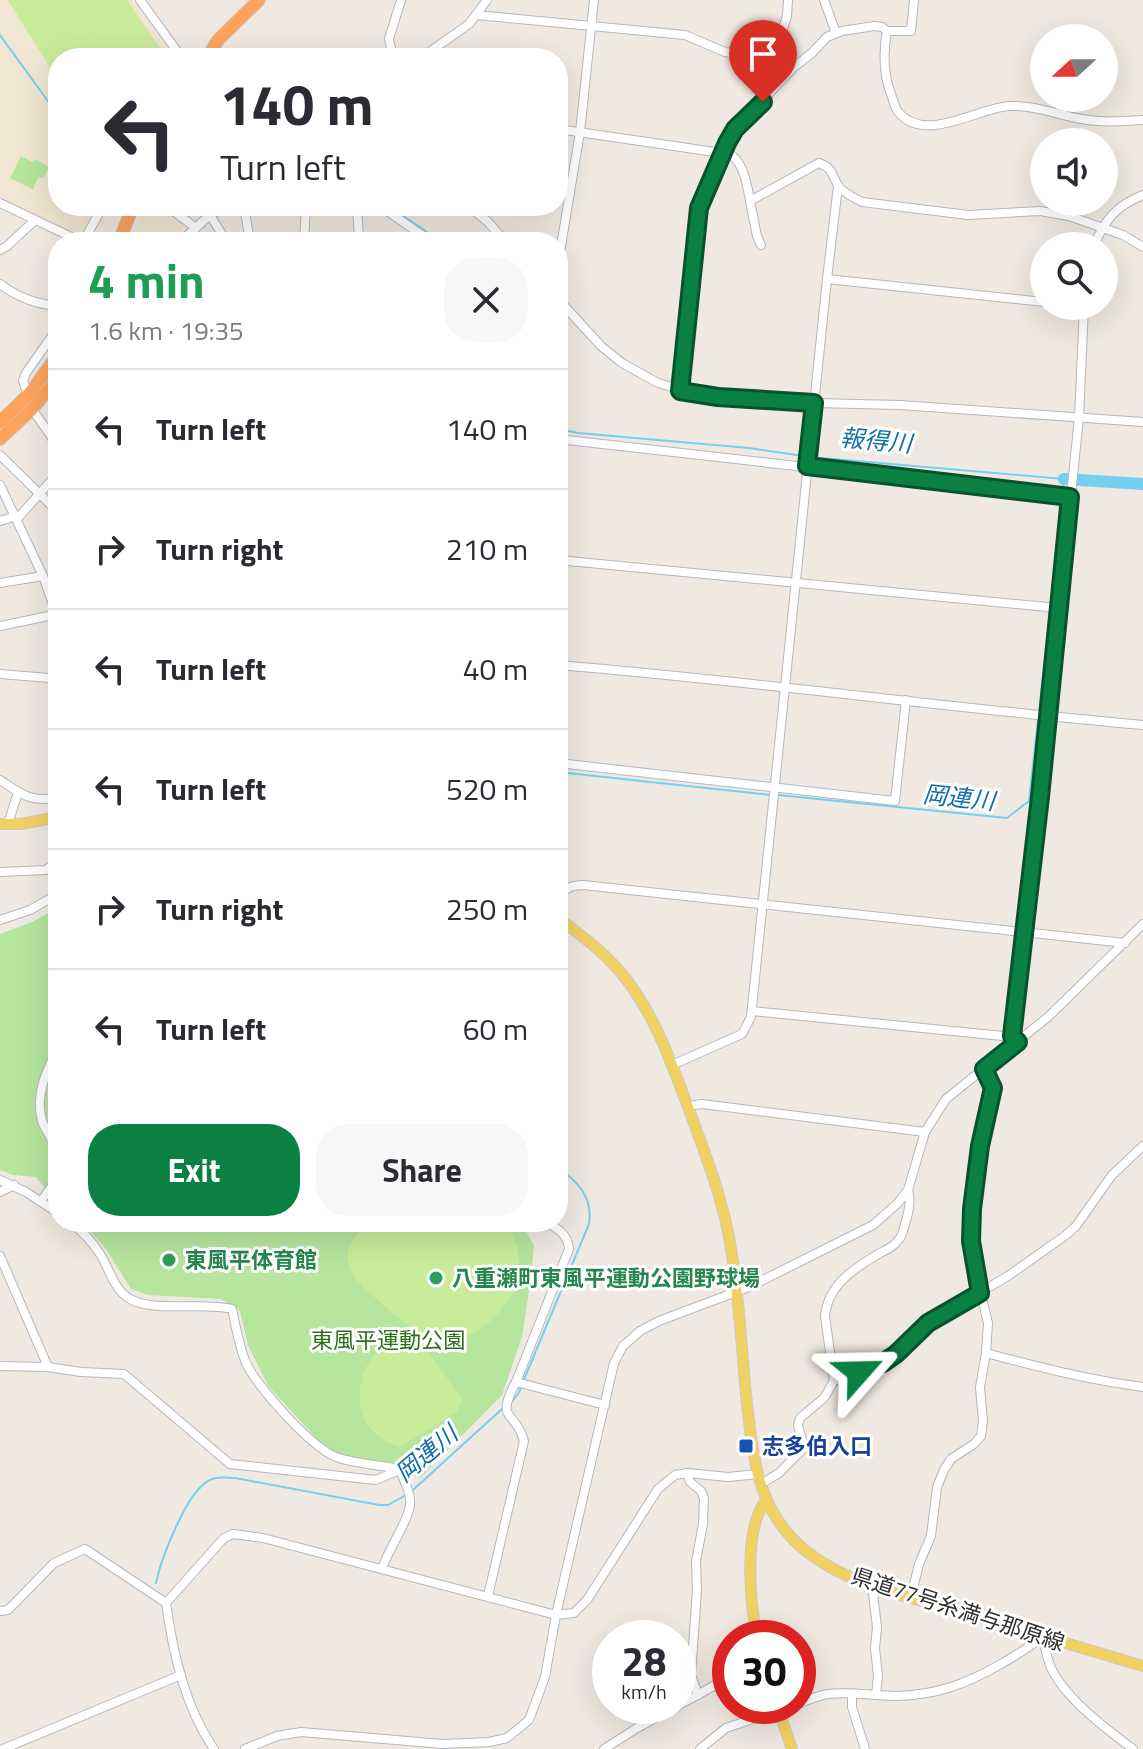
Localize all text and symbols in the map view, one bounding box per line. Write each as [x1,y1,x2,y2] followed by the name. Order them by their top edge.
[729,20,797,102] pin
[1030,24,1118,112] north arrow
[1030,24,1118,320] map controls
[741,32,785,76] icon: arrive
[220,62,373,147] text: 140 m
[88,80,192,184] icon: left
[1030,128,1118,216] button: sound
[220,139,346,194] text: Turn left
[1030,232,1118,320] button: search
[88,244,205,317] text: 4 min
[444,258,528,342] button: close
[88,311,244,350] text: 1.6 km · 19:35
[156,406,266,452] text: Turn left
[446,406,528,452] text: 140 m
[88,407,132,451] icon: left
[839,419,916,461] water label: 報得川
[156,526,284,572] text: Turn right
[446,526,528,572] text: 210 m
[88,527,132,571] icon: right
[156,646,266,692] text: Turn left
[463,646,528,692] text: 40 m
[88,647,132,691] icon: left
[156,766,266,812] text: Turn left
[446,766,528,812] text: 520 m
[88,767,132,811] icon: left
[921,775,1000,819] water label: 岡連川
[156,886,284,932] text: Turn right
[446,886,528,932] text: 250 m
[88,887,132,931] icon: right
[156,1006,266,1052] text: Turn left
[463,1006,528,1052] text: 60 m
[88,1007,132,1051] icon: left
[88,1124,300,1216] button: Exit
[316,1124,528,1216] button: Share
[185,1243,317,1277] place label: 東風平体育館
[160,1251,178,1269] marker: 東風平体育館
[452,1261,760,1295] place label: 八重瀬町東風平運動公園野球場
[427,1269,445,1287] marker: 八重瀬町東風平運動公園野球場
[311,1323,465,1357] park label: 東風平運動公園
[817,1330,901,1414] position arrow
[387,1414,467,1490] water label: 岡連川
[762,1429,872,1463] place label: 志多伯入口
[737,1437,755,1455] marker: 志多伯入口
[847,1558,1069,1660] street label: 県道77号糸満与那原線
[712,1620,816,1724] speed limit sign: 30
[622,1631,666,1692] text: 28
[621,1676,667,1707] text: km/h

